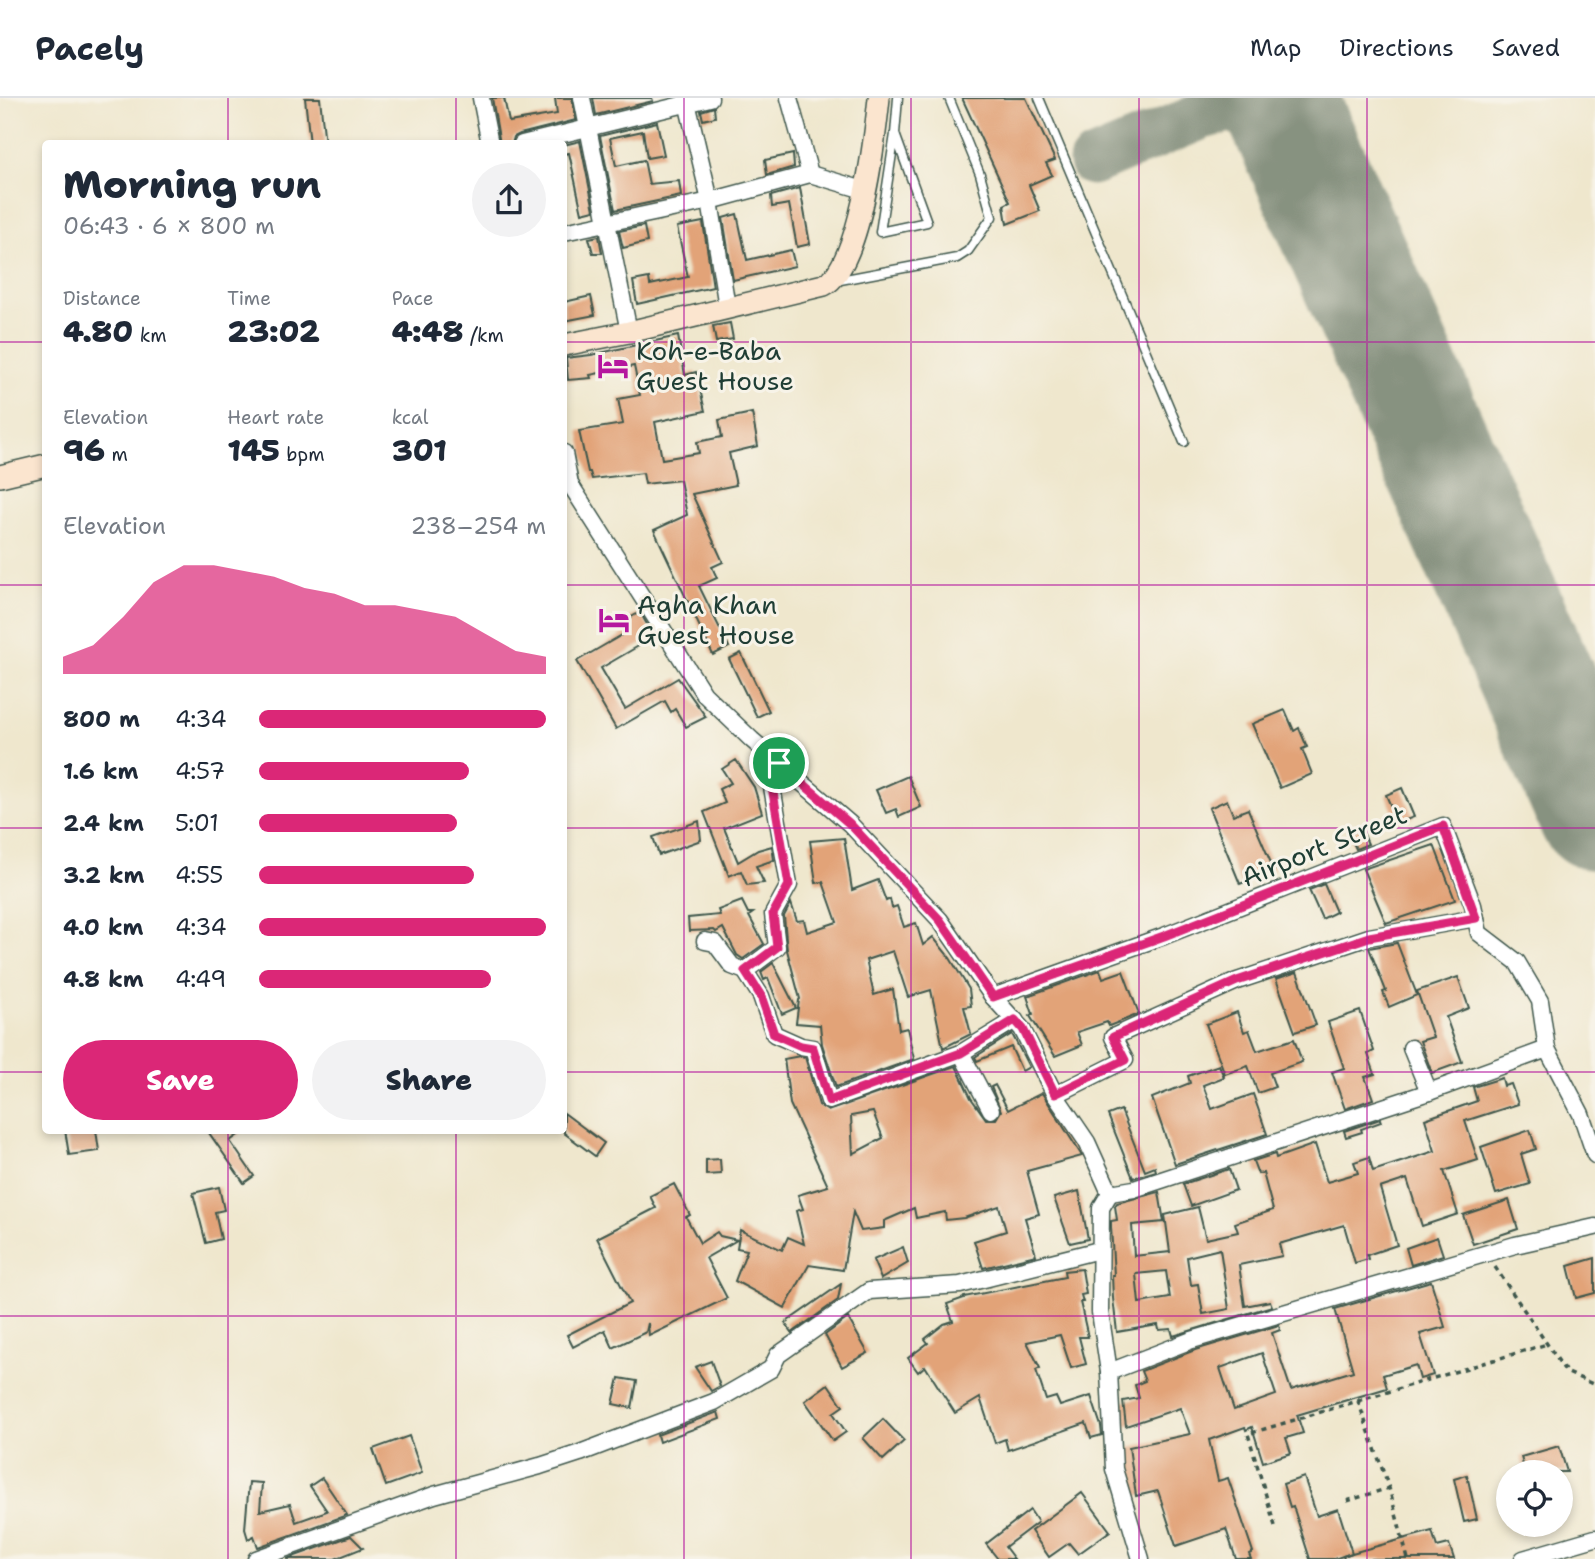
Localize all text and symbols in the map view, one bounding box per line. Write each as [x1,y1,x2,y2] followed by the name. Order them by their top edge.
[35,26,144,71] text: Pacely
[1250,32,1301,64] text: Map
[1339,32,1454,64] text: Directions
[1492,32,1560,64] text: Saved
[63,159,321,210] text: Morning run
[472,163,546,237] button: share
[63,211,275,241] text: 06:43 · 6 × 800 m
[63,286,141,311] text: Distance
[227,286,271,311] text: Time
[392,286,433,311] text: Pace
[63,311,133,352] text: 4.80
[227,311,320,352] text: 23:02
[392,311,464,352] text: 4:48
[133,323,167,348] text: km
[464,323,504,348] text: /km
[636,333,794,398] place label: Koh-e-Baba Guest House
[596,349,630,383] hotel icon: Koh-e-Baba Guest House
[63,405,148,430] text: Elevation
[227,405,324,430] text: Heart rate
[392,405,429,430] text: kcal
[63,430,105,471] text: 96
[227,430,280,471] text: 145
[392,430,447,471] text: 301
[105,442,128,467] text: m
[280,442,325,467] text: bpm
[63,511,166,541] text: Elevation
[410,511,546,541] text: 238–254 m
[637,587,795,652] place label: Agha Khan Guest House
[597,603,631,637] hotel icon: Agha Khan Guest House
[63,704,140,734] text: 800 m
[175,704,227,734] text: 4:34
[749,733,809,793] pin
[760,744,798,782] icon: arrive
[63,756,138,786] text: 1.6 km
[175,756,225,786] text: 4:57
[1236,796,1412,895] street label: Airport Street
[63,808,144,838] text: 2.4 km
[175,808,219,838] text: 5:01
[63,860,145,890] text: 3.2 km
[175,860,223,890] text: 4:55
[63,912,144,942] text: 4.0 km
[175,912,227,942] text: 4:34
[63,964,144,994] text: 4.8 km
[175,964,226,994] text: 4:49
[63,1040,298,1120] button: Save
[312,1040,546,1120] button: Share
[1496,1460,1573,1537] map controls
[1496,1460,1573,1537] button: locate

